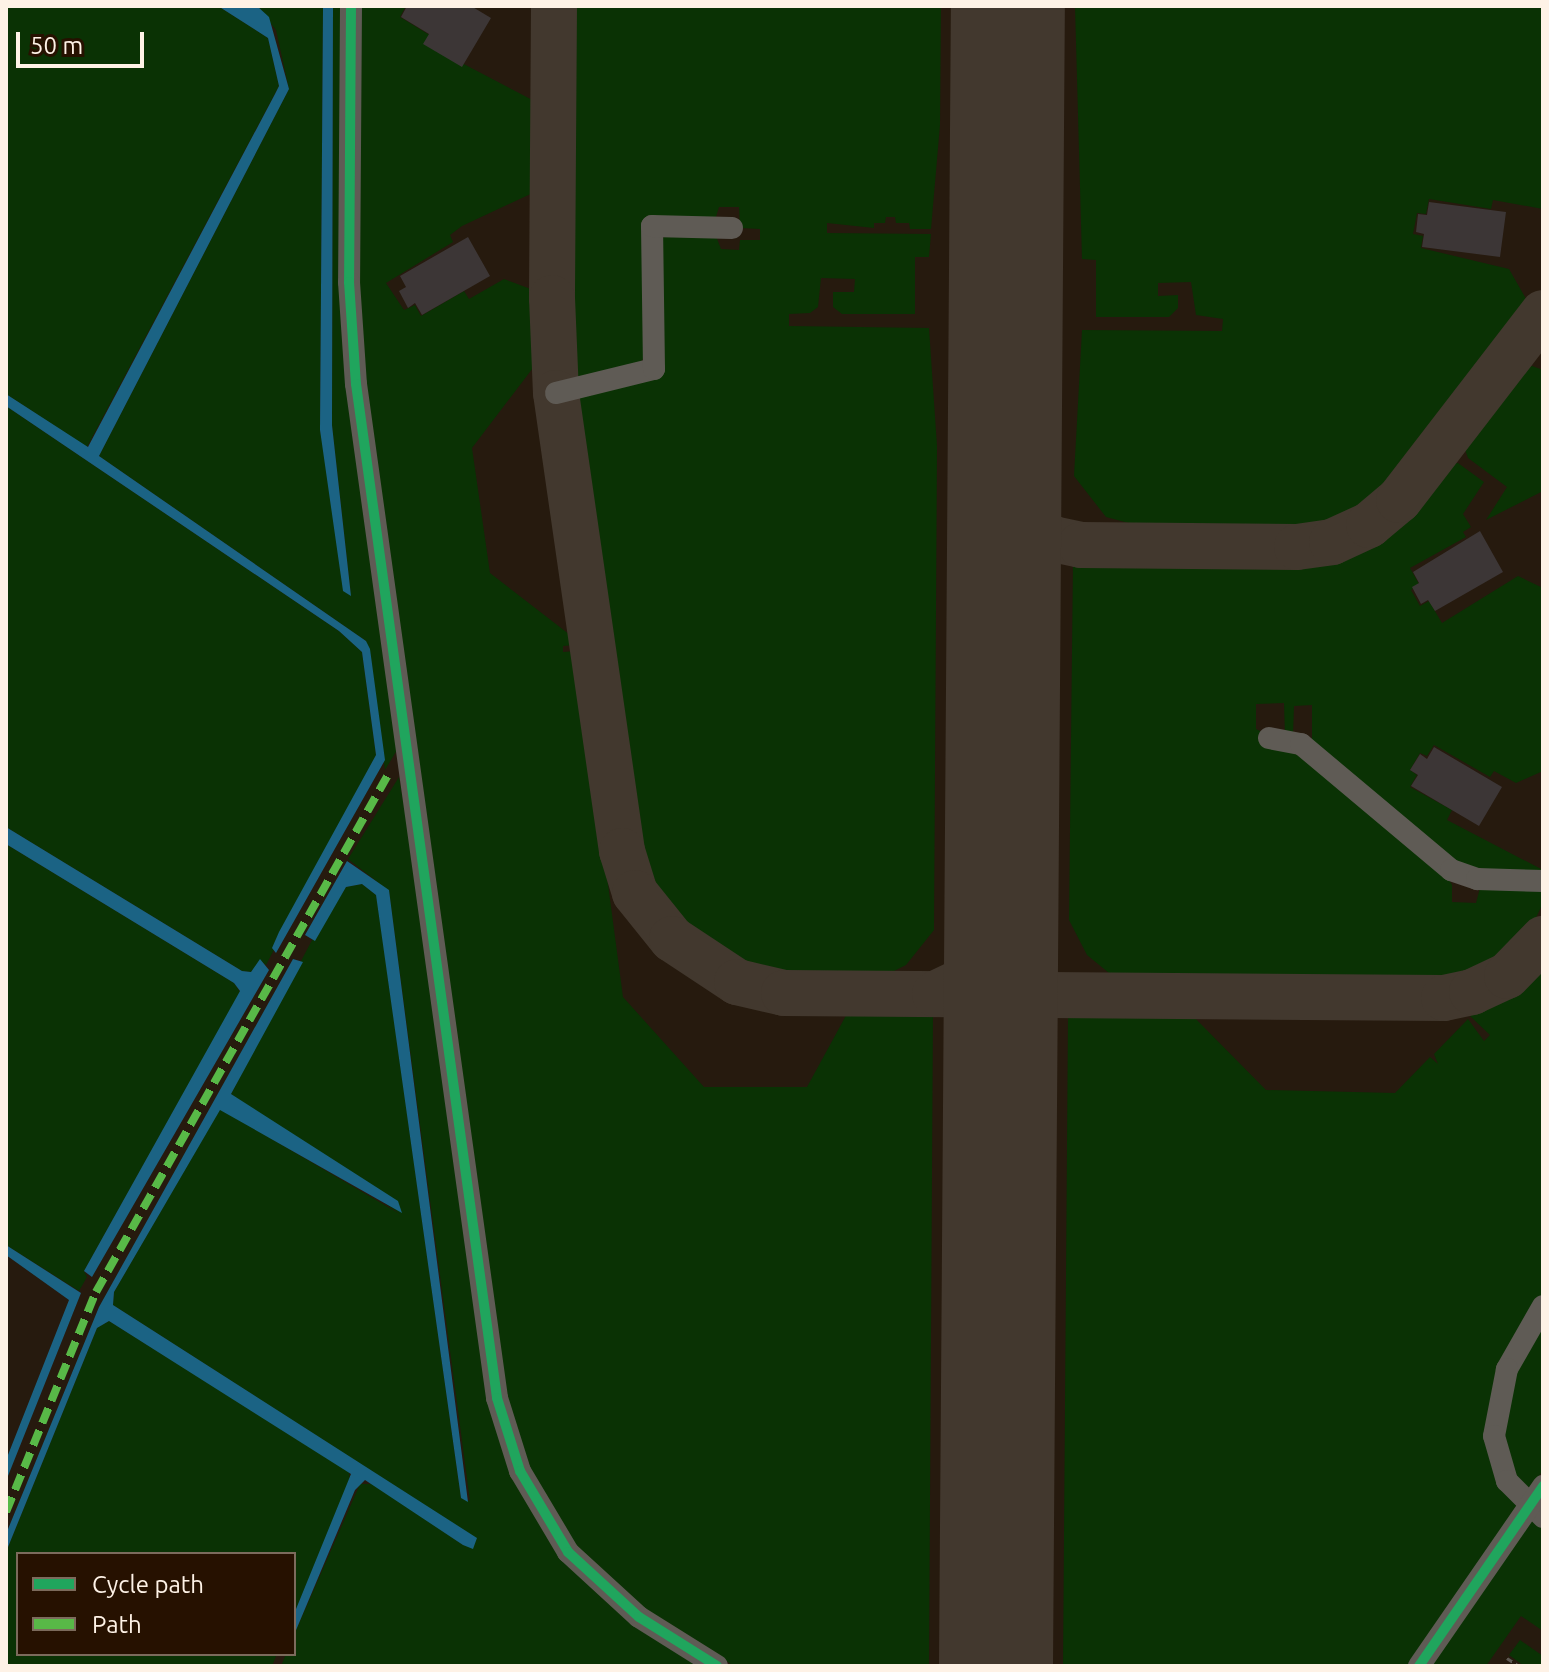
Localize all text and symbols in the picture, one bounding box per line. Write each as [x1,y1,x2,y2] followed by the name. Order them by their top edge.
[20,16,148,66] scale bar
[30,32,83,59] text: 50 m
[16,1552,296,1656] legend
[92,1571,204,1598] text: Cycle path
[92,1611,142,1638] text: Path

